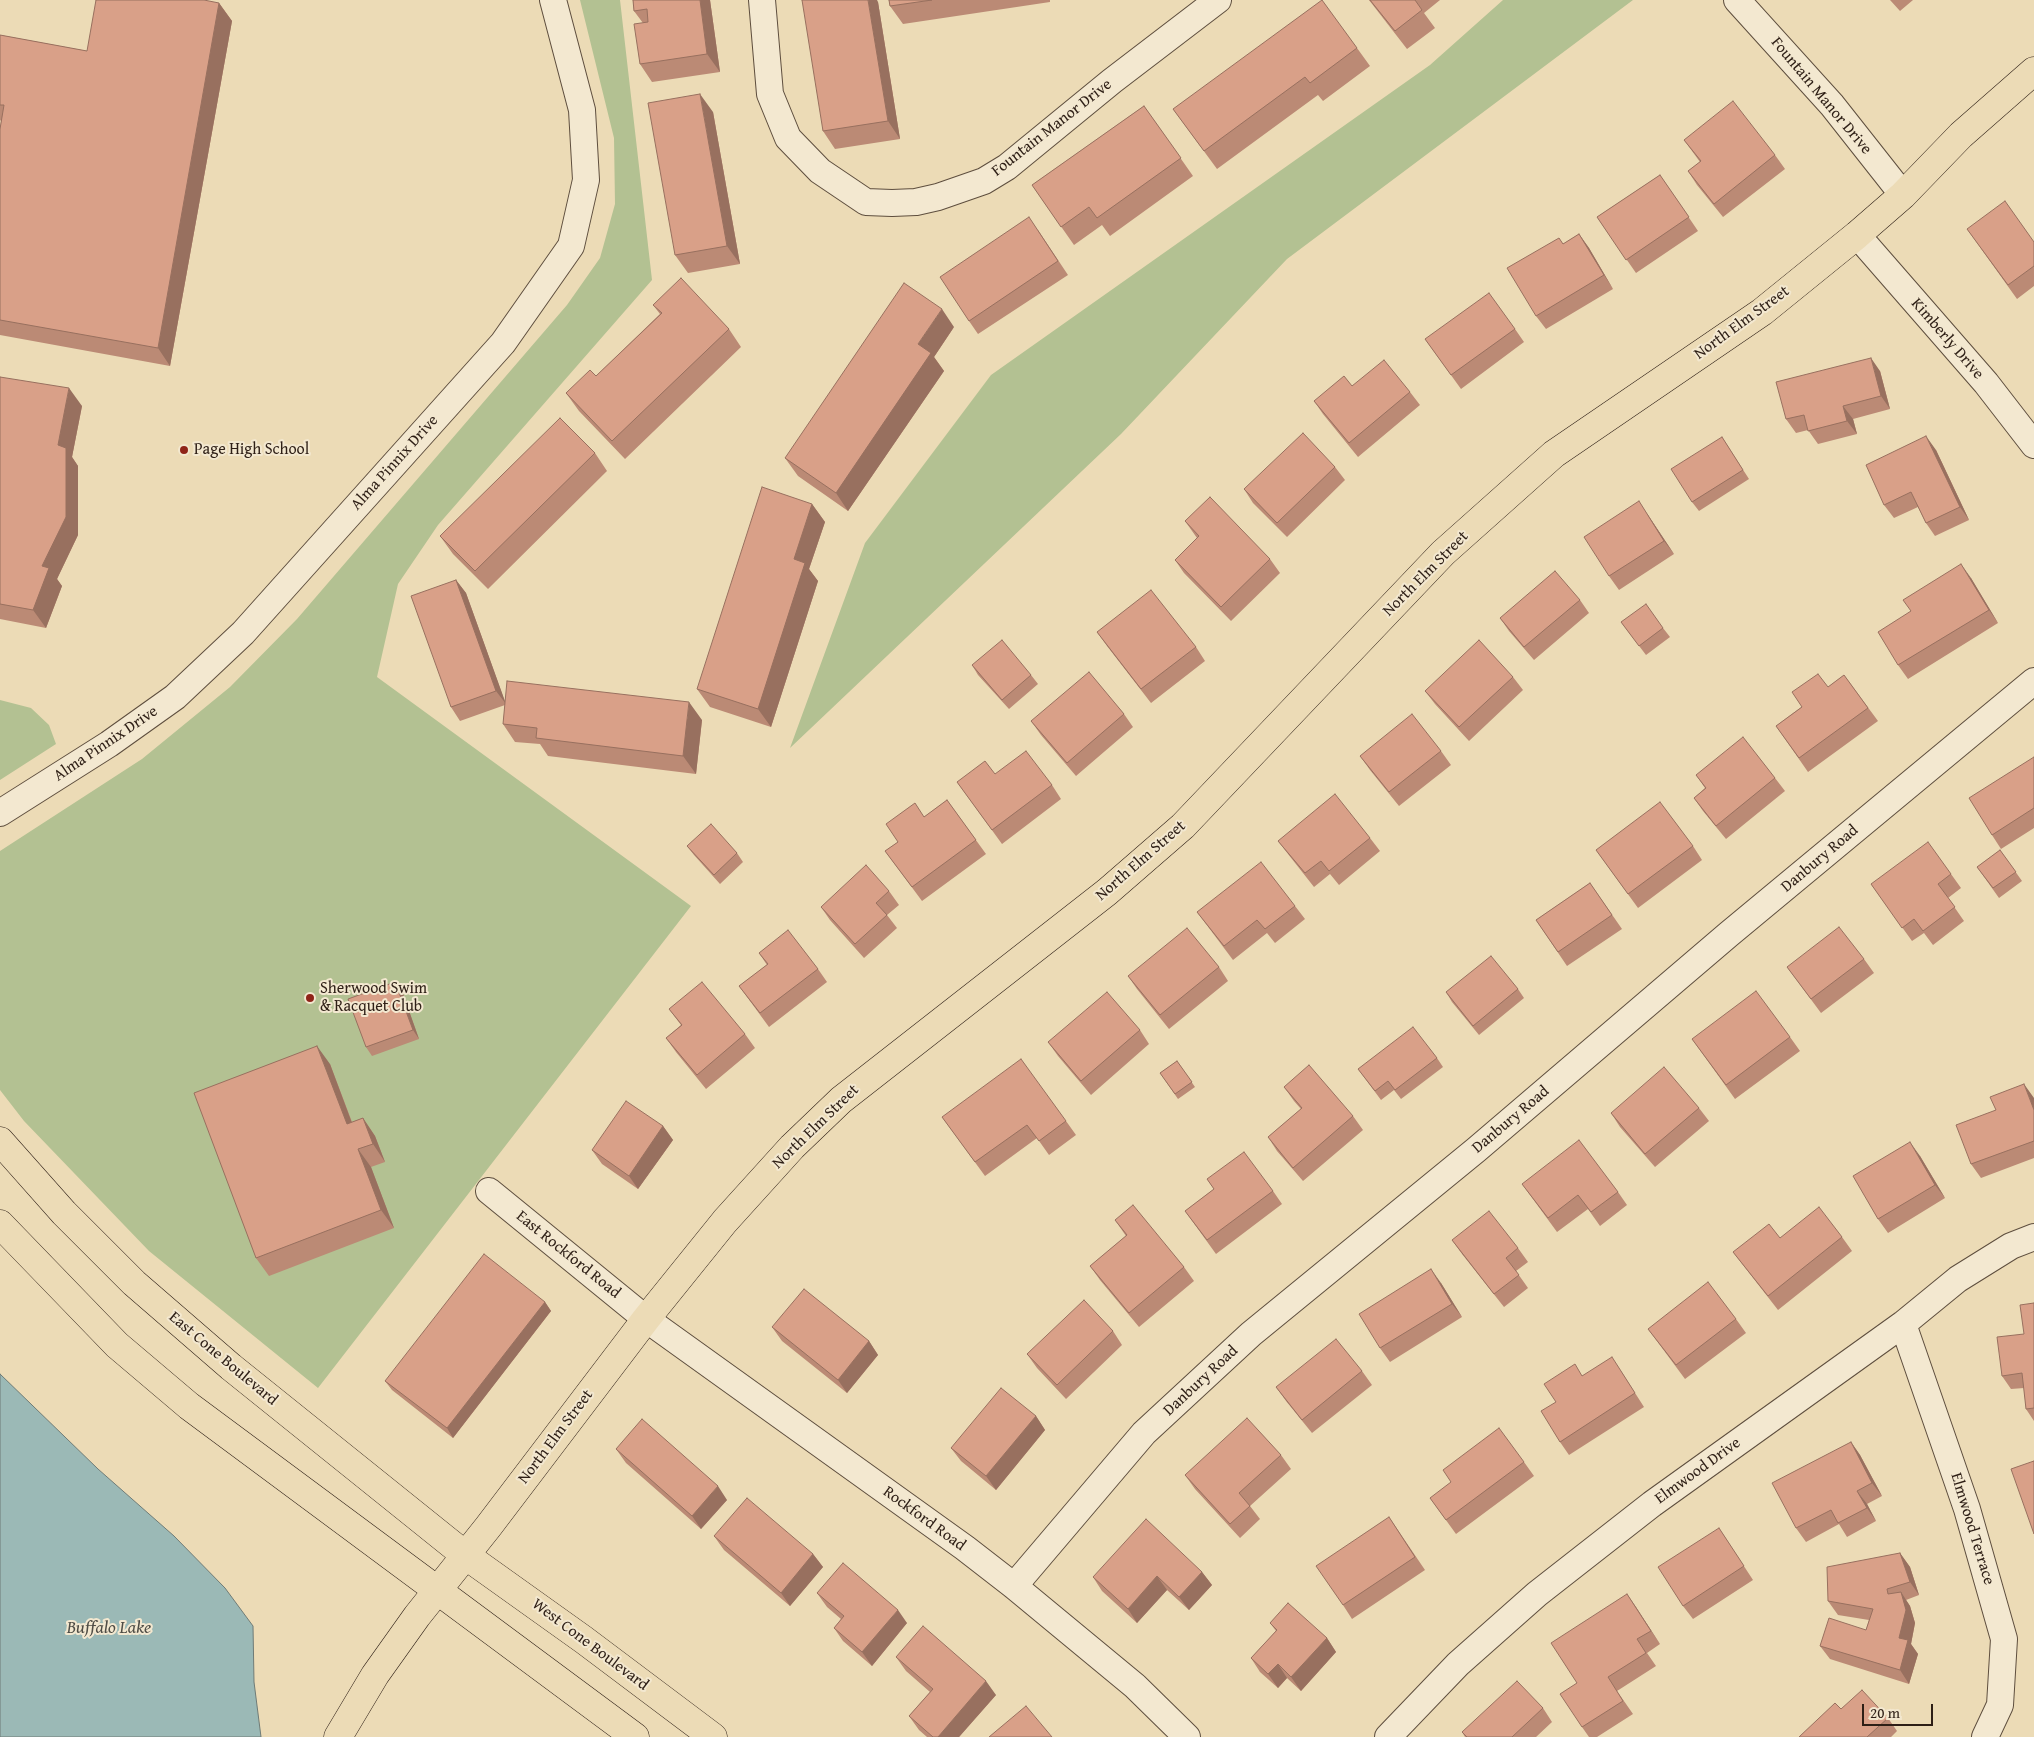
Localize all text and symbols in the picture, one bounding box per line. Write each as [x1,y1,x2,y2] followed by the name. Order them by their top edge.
[1766,34,1876,158] street label: Fountain Manor Drive
[988,75,1116,181] street label: Fountain Manor Drive
[1691,282,1793,364] street label: North Elm Street
[1907,294,1987,384] street label: Kimberly Drive
[347,411,443,515] street label: Alma Pinnix Drive
[194,440,309,460] place label: Page High School
[178,444,190,456] marker: Page High School
[1379,527,1473,621] street label: North Elm Street
[50,702,162,786] street label: Alma Pinnix Drive
[1092,817,1190,905] street label: North Elm Street
[1778,821,1862,897] street label: Danbury Road
[320,979,427,1017] place label: Sherwood Swim & Racquet Club
[304,992,316,1004] marker: Sherwood Swim & Racquet Club
[769,1081,863,1173] street label: North Elm Street
[1469,1082,1553,1158] street label: Danbury Road
[512,1207,624,1303] street label: East Rockford Road
[165,1308,281,1410] street label: East Cone Boulevard
[1160,1342,1242,1420] street label: Danbury Road
[514,1386,598,1488] street label: North Elm Street
[1651,1434,1745,1508] street label: Elmwood Drive
[1946,1471,1998,1587] street label: Elmwood Terrace
[879,1483,969,1555] street label: Rockford Road
[528,1595,652,1695] street label: West Cone Boulevard
[67,1617,151,1639] water label: Buffalo Lake
[1864,1694,1935,1726] scale bar
[1870,1702,1900,1723] text: 20 m

